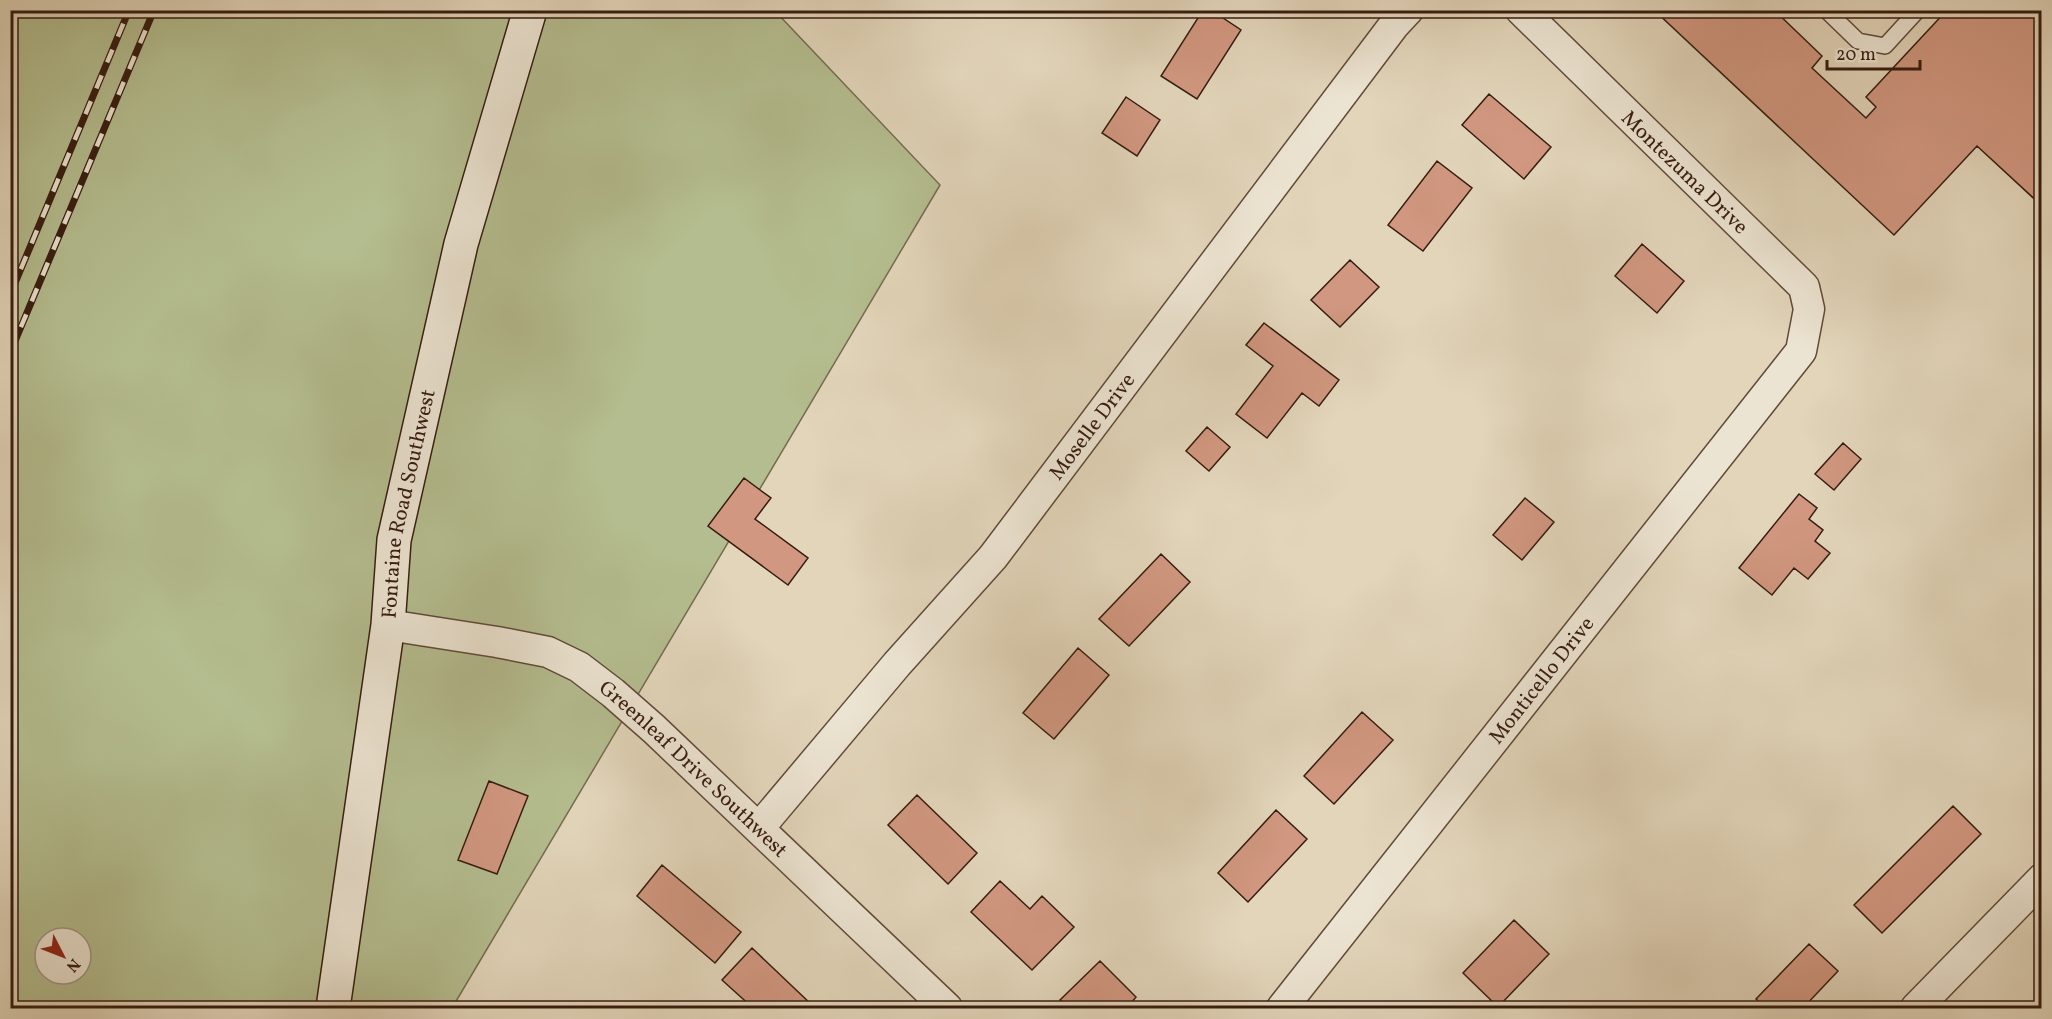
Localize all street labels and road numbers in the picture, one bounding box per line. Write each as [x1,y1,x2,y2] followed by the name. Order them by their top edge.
[1614,105,1754,241] street label: Montezuma Drive
[1043,367,1143,487] street label: Moselle Drive
[375,387,444,620] street label: Fontaine Road Southwest
[1483,611,1602,751] street label: Monticello Drive
[592,674,793,865] street label: Greenleaf Drive Southwest

